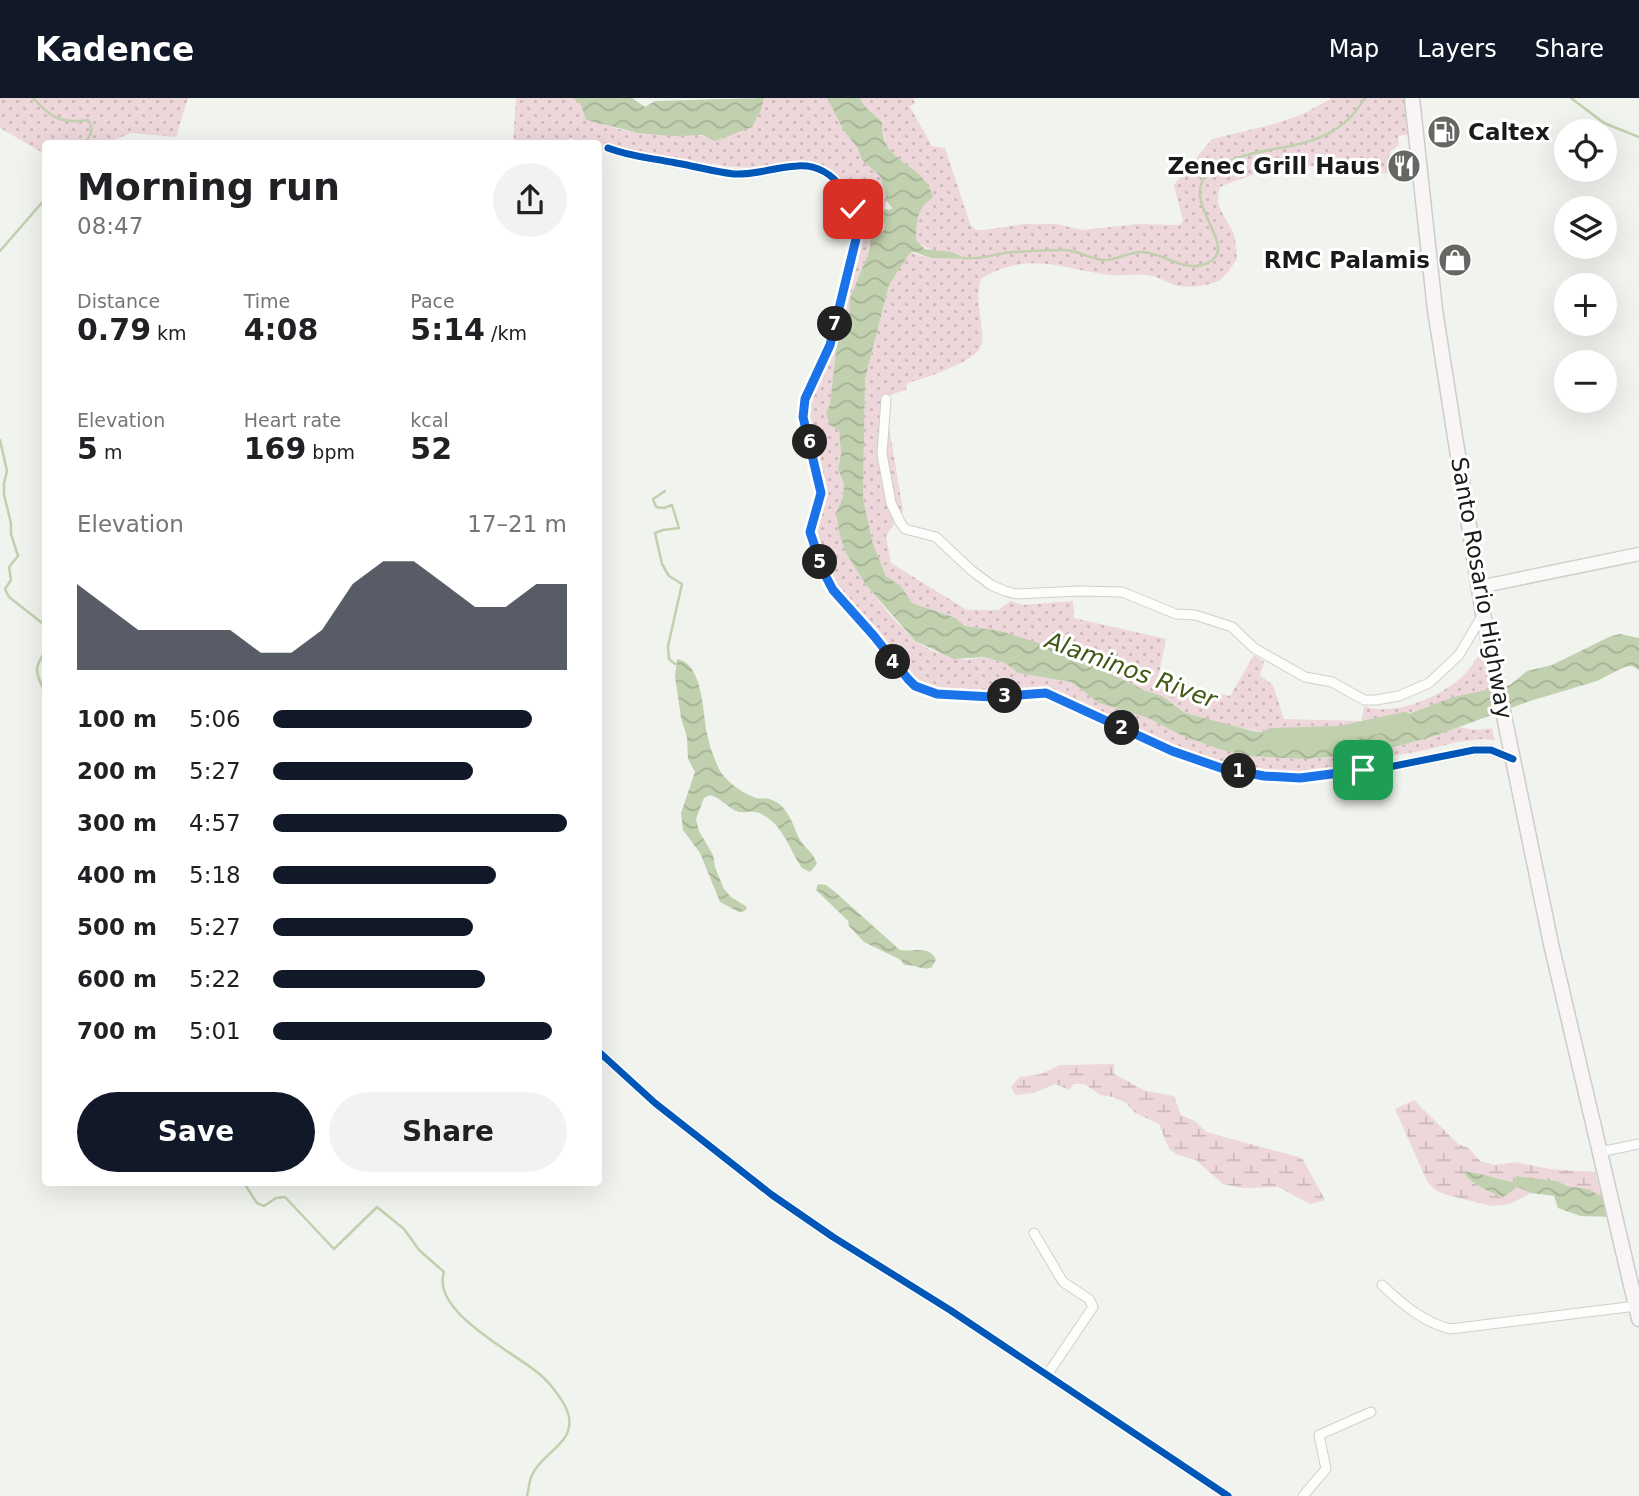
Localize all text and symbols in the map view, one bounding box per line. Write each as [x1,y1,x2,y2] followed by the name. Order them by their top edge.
[35,30,194,69] text: Kadence
[1329,35,1379,63] text: Map
[1417,35,1497,63] text: Layers
[1535,35,1604,63] text: Share
[1425,113,1463,151] fuel station icon: Caltex
[1468,119,1550,145] place label: Caltex
[1554,119,1617,413] map controls
[1554,119,1617,182] button: locate
[1385,147,1423,185] restaurant icon: Zenec Grill Haus
[1167,153,1380,179] place label: Zenec Grill Haus
[493,163,567,237] button: share
[77,165,340,209] text: Morning run
[823,179,883,239] pin
[834,190,872,228] icon: check
[1554,196,1617,259] button: layers
[77,213,143,239] text: 08:47
[1436,241,1474,279] shop icon: RMC Palamis
[1264,247,1430,273] place label: RMC Palamis
[1554,273,1617,336] button: +
[77,290,160,312] text: Distance
[244,290,290,312] text: Time
[410,290,455,312] text: Pace
[818,306,852,342] pin: 7
[77,312,151,347] text: 0.79
[244,312,318,347] text: 4:08
[410,312,485,347] text: 5:14
[828,312,841,334] text: 7
[151,322,187,344] text: km
[485,322,527,344] text: /km
[1554,350,1617,413] button: −
[77,409,165,431] text: Elevation
[244,409,341,431] text: Heart rate
[410,409,449,431] text: kcal
[792,424,828,460] pin: 6
[803,430,816,452] text: 6
[77,431,98,466] text: 5
[244,431,306,466] text: 169
[410,431,452,466] text: 52
[98,441,122,463] text: m
[306,441,355,463] text: bpm
[1446,455,1518,721] street label: Santo Rosario Highway
[77,511,184,537] text: Elevation
[467,511,567,537] text: 17–21 m
[802,545,838,580] pin: 5
[813,550,826,572] text: 5
[1040,625,1222,715] water label: Alaminos River
[876,644,910,680] pin: 4
[886,650,899,672] text: 4
[988,678,1023,714] pin: 3
[998,684,1011,706] text: 3
[77,706,157,732] text: 100 m
[189,706,241,732] text: 5:06
[1104,710,1140,746] pin: 2
[1115,716,1128,738] text: 2
[1333,740,1393,800] pin
[1344,751,1382,789] icon: arrive
[1222,754,1256,788] pin: 1
[77,758,157,784] text: 200 m
[189,758,241,784] text: 5:27
[1232,759,1245,781] text: 1
[77,810,157,836] text: 300 m
[189,810,241,836] text: 4:57
[77,862,157,888] text: 400 m
[189,862,241,888] text: 5:18
[77,914,157,940] text: 500 m
[189,914,241,940] text: 5:27
[77,966,157,992] text: 600 m
[189,966,241,992] text: 5:22
[77,1018,157,1044] text: 700 m
[189,1018,241,1044] text: 5:01
[77,1092,315,1172] button: Save
[329,1092,567,1172] button: Share

